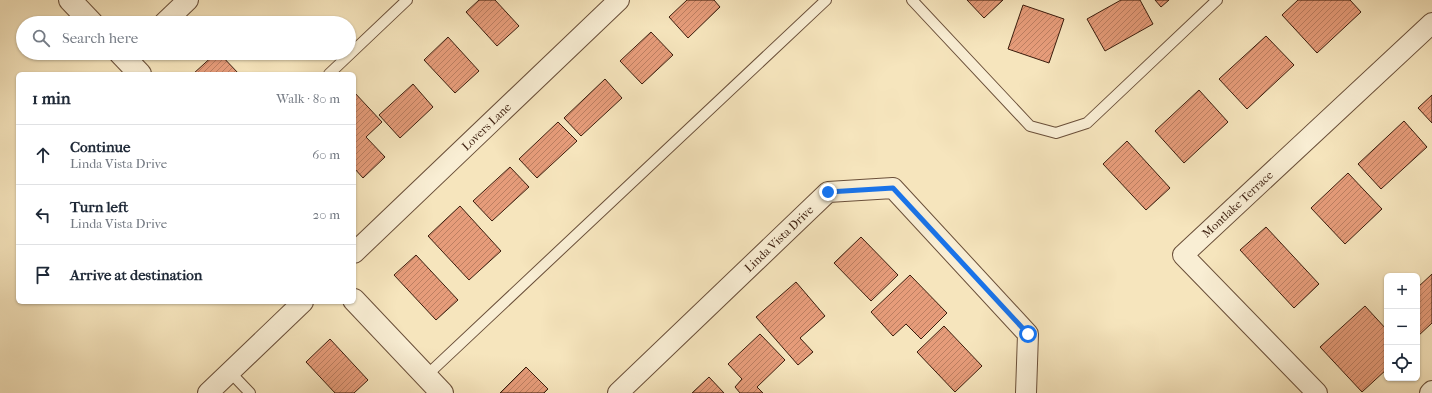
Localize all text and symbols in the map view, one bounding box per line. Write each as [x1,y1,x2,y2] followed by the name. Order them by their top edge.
[16,16,356,60] search box
[30,27,52,49] icon: search
[62,29,138,47] text: Search here
[32,88,71,108] text: 1 min
[276,91,340,106] text: Walk · 80 m
[459,100,514,153] street label: Lovers Lane
[70,138,130,156] text: Continue
[32,144,54,166] icon: ahead
[312,147,340,162] text: 60 m
[70,156,167,171] text: Linda Vista Drive
[1199,168,1276,240] street label: Montlake Terrace
[819,183,837,201] route end
[70,198,128,216] text: Turn left
[742,203,816,275] street label: Linda Vista Drive
[32,204,54,226] icon: left
[313,207,340,222] text: 20 m
[70,216,167,231] text: Linda Vista Drive
[32,264,54,286] icon: arrive
[70,266,202,284] text: Arrive at destination
[1384,273,1420,381] map controls
[1384,273,1420,309] button: +
[1384,309,1420,345] button: −
[1019,325,1037,343] route start
[1384,345,1420,381] button: locate

